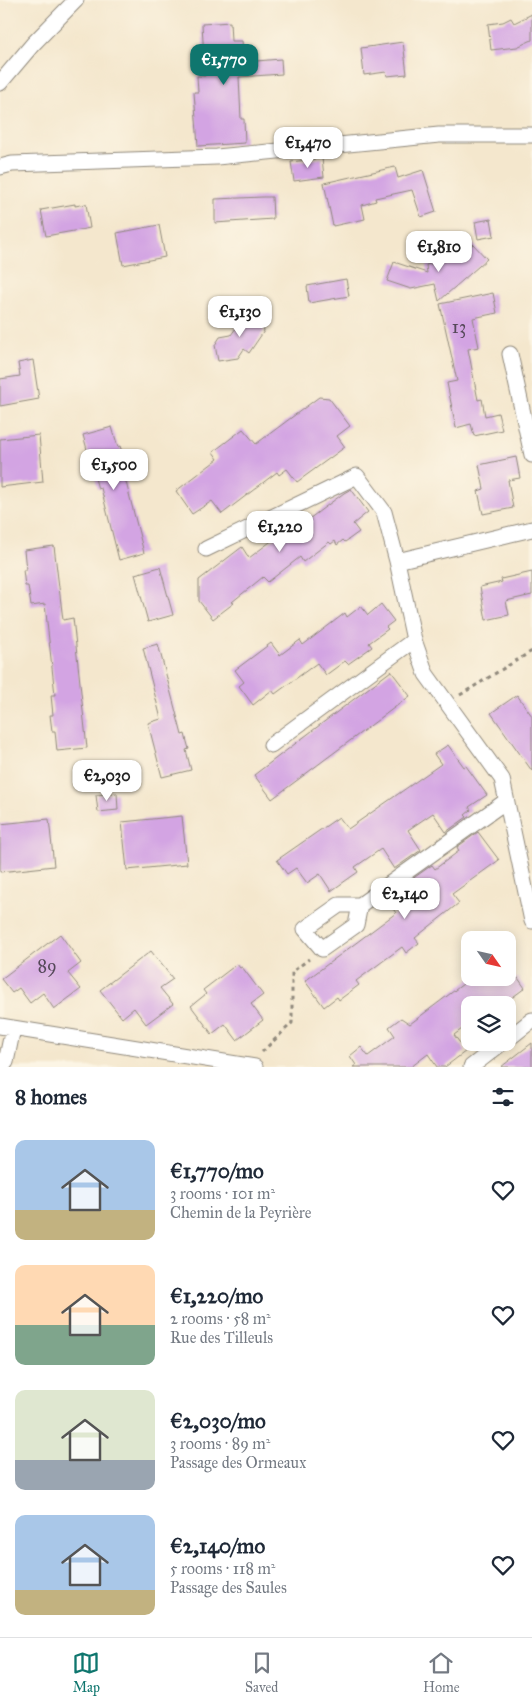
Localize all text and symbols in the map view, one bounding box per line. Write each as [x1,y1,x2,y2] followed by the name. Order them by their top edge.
[183,44,265,86] pin: €1,770
[201,50,247,69] text: €1,770
[267,126,349,169] pin: €1,470
[285,133,331,152] text: €1,470
[398,230,480,273] pin: €1,810
[417,237,461,256] text: €1,810
[199,296,281,338] pin: €1,130
[219,302,261,321] text: €1,130
[452,316,466,338] house number: 13
[73,448,155,491] pin: €1,500
[91,455,137,474] text: €1,500
[239,510,321,553] pin: €1,220
[257,517,303,536] text: €1,220
[66,760,148,802] pin: €2,030
[83,766,131,785] text: €2,030
[364,878,446,920] pin: €2,140
[382,884,428,903] text: €2,140
[461,931,516,986] north arrow
[461,931,516,1051] map controls
[37,955,57,977] house number: 89
[461,996,516,1051] button: layers
[489,1083,517,1111] icon: filters
[15,1084,87,1110] text: 8 homes
[170,1158,264,1184] text: €1,770/mo
[55,1160,115,1220] icon: home
[489,1176,517,1204] icon: heart
[170,1184,275,1203] text: 3 rooms · 101 m²
[170,1203,311,1222] text: Chemin de la Peyrière
[170,1283,263,1309] text: €1,220/mo
[55,1285,115,1345] icon: home
[489,1301,517,1329] icon: heart
[170,1309,271,1328] text: 2 rooms · 58 m²
[170,1328,273,1347] text: Rue des Tilleuls
[170,1408,266,1434] text: €2,030/mo
[55,1410,115,1470] icon: home
[489,1426,517,1454] icon: heart
[170,1434,270,1453] text: 3 rooms · 89 m²
[170,1453,306,1472] text: Passage des Ormeaux
[170,1533,265,1559] text: €2,140/mo
[55,1535,115,1595] icon: home
[489,1551,517,1579] icon: heart
[170,1559,275,1578] text: 5 rooms · 118 m²
[170,1578,287,1597] text: Passage des Saules
[72,1649,100,1696] tab: Map
[245,1649,278,1696] tab: Saved
[423,1649,460,1696] tab: Home

